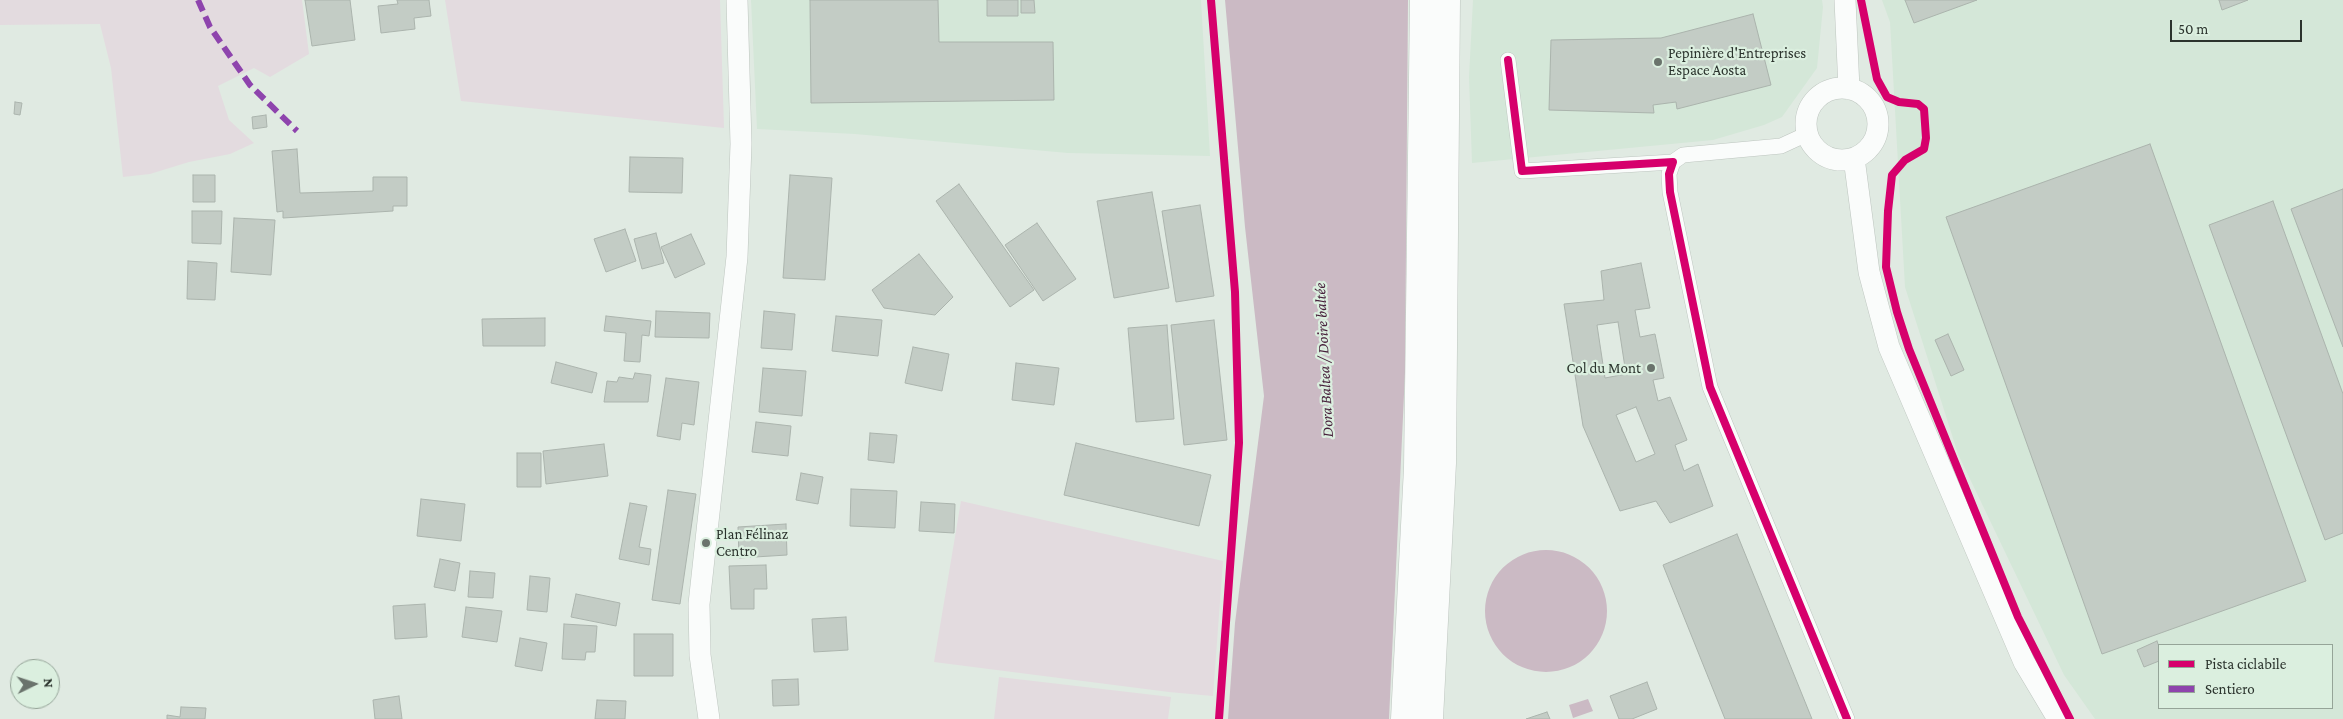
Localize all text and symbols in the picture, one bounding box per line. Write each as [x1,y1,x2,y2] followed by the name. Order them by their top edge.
[2173,10,2306,42] scale bar
[2178,21,2208,37] text: 50 m
[1668,44,1806,79] place label: Pepinière d'Entreprises Espace Aosta
[1652,56,1664,68] marker: Pepinière d'Entreprises Espace Aosta
[1310,282,1338,438] water label: Dora Baltea / Doire baltée
[1566,359,1641,377] place label: Col du Mont
[1645,362,1657,374] marker: Col du Mont
[716,525,788,560] place label: Plan Félinaz Centro
[700,537,712,549] marker: Plan Félinaz Centro
[2158,644,2333,709] legend
[2205,656,2286,672] text: Pista ciclabile
[10,659,60,709] north arrow
[41,678,57,688] text: N
[2205,681,2255,697] text: Sentiero

